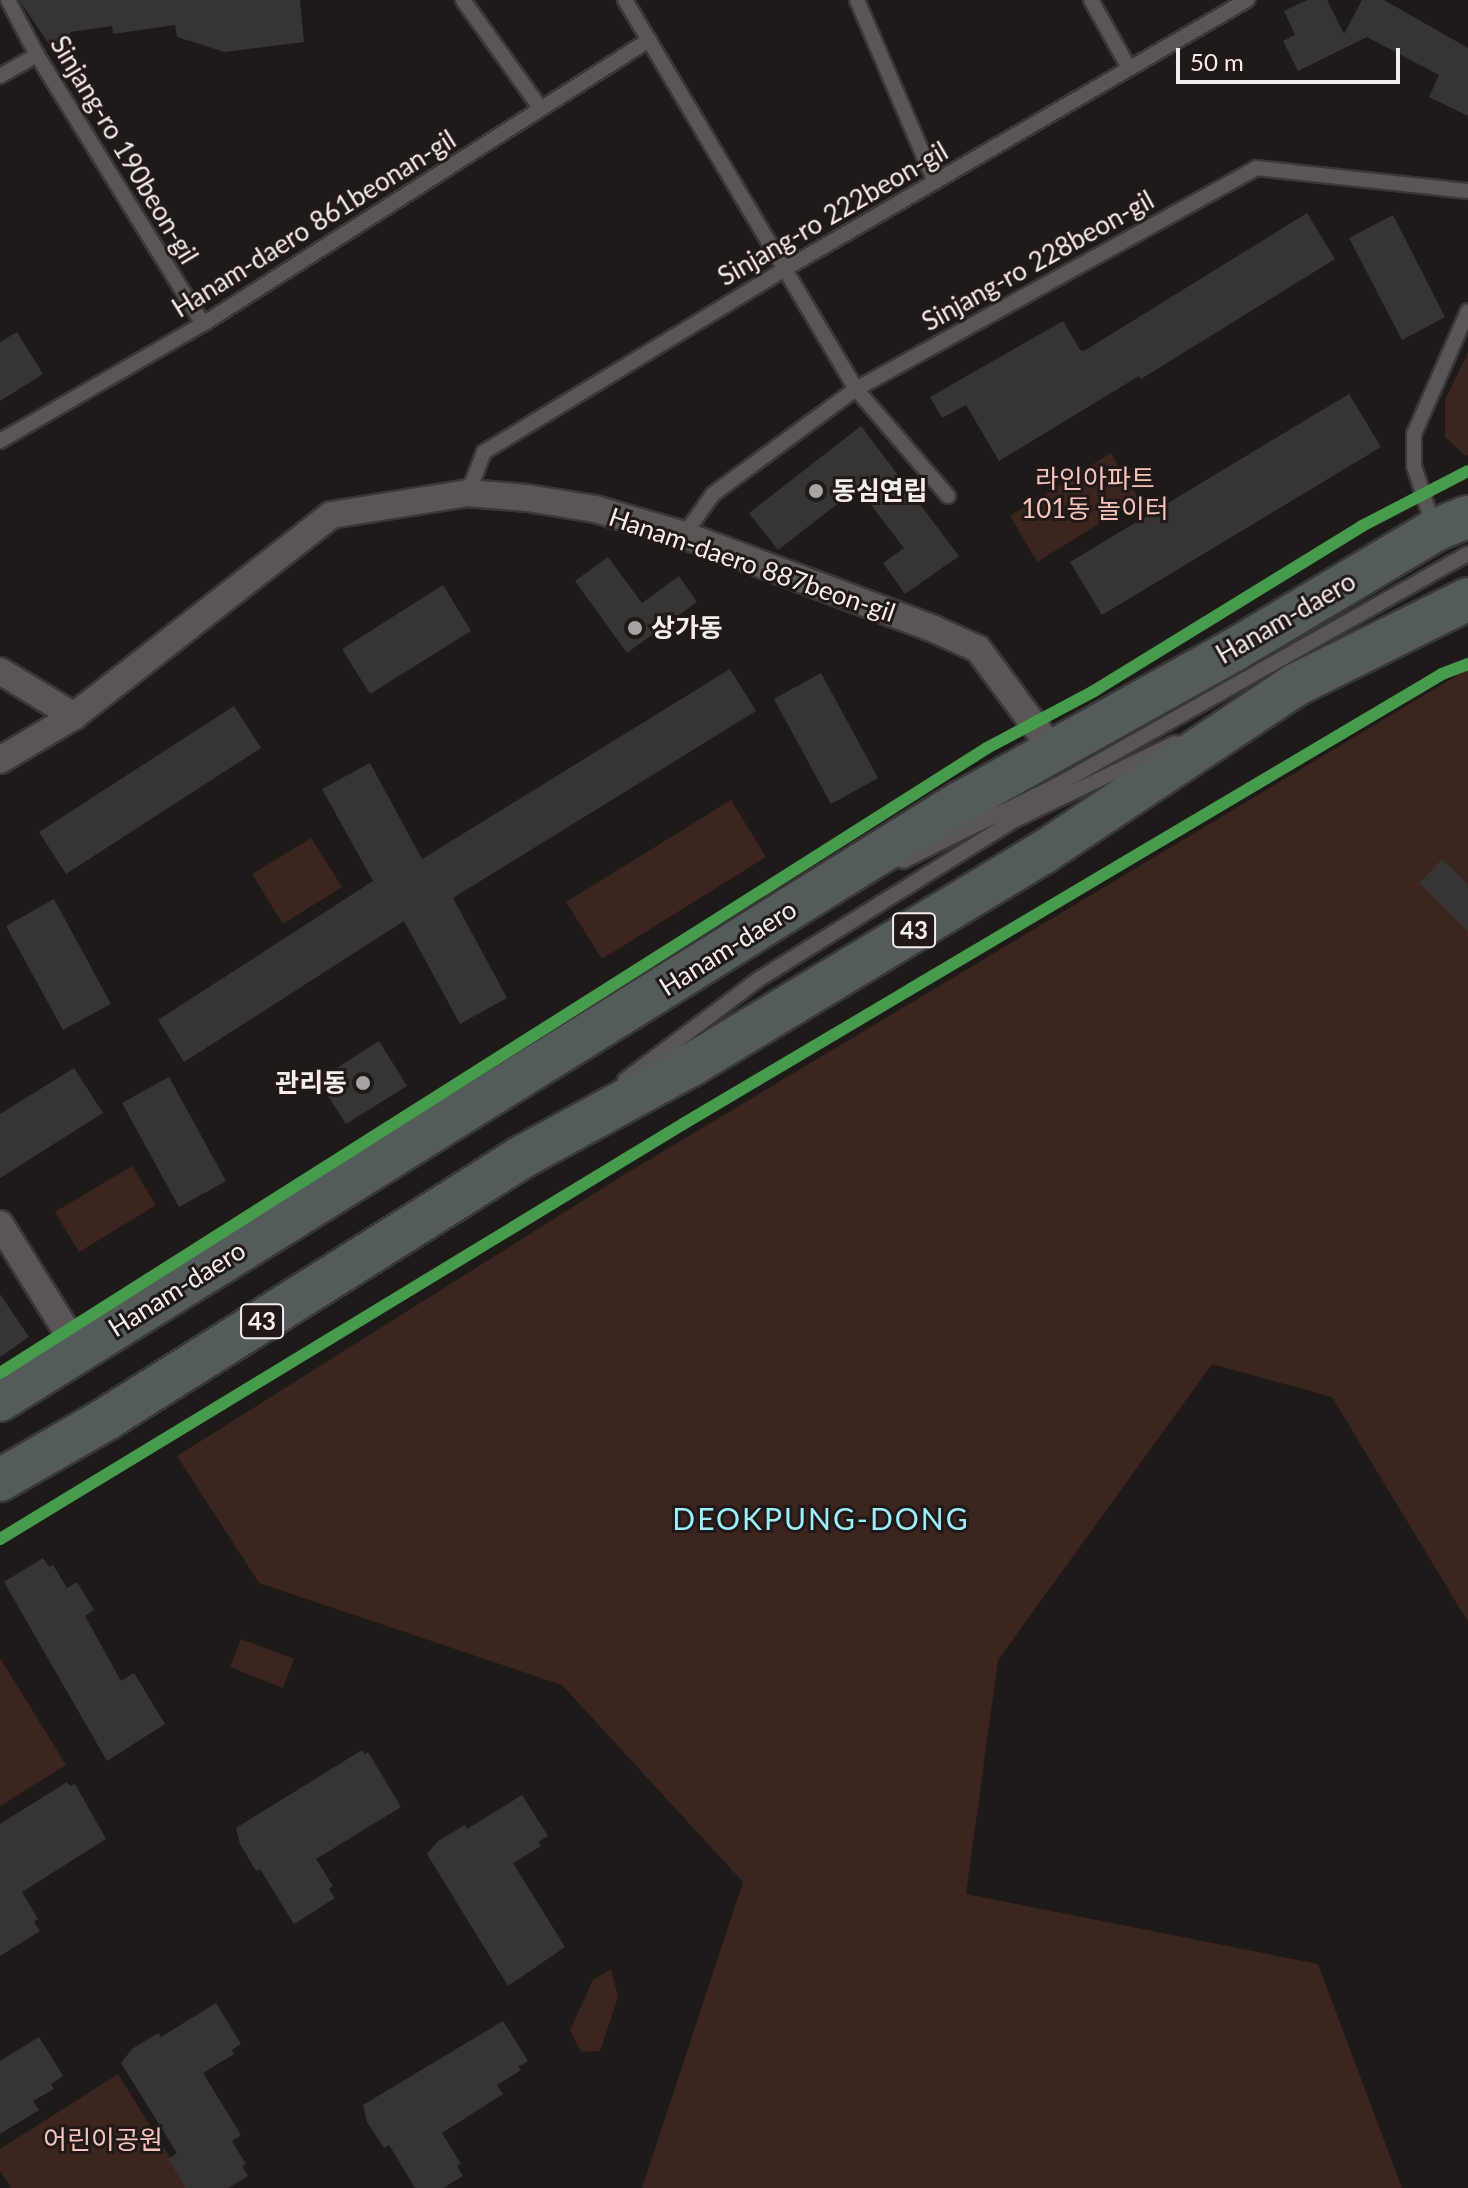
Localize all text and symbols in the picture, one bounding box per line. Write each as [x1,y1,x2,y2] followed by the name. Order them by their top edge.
[44,30,204,270] street label: Sinjang-ro 190beon-gil
[1180,32,1404,82] scale bar
[1190,47,1244,76] text: 50 m
[167,124,461,324] street label: Hanam-daero 861beonan-gil
[713,135,953,293] street label: Sinjang-ro 222beon-gil
[917,184,1159,338] street label: Sinjang-ro 228beon-gil
[1021,463,1169,524] park label: 라인아파트 101동 놀이터
[832,475,928,507] place label: 동심연립
[807,482,825,500] marker: 동심연립
[605,501,899,629] street label: Hanam-daero 887beon-gil
[1211,566,1361,670] street label: Hanam-daero
[651,612,723,644] place label: 상가동
[626,619,644,637] marker: 상가동
[654,894,802,1002] street label: Hanam-daero
[892,910,936,950] road number: 43
[275,1067,347,1099] place label: 관리동
[354,1074,372,1092] marker: 관리동
[103,1235,251,1343] street label: Hanam-daero
[240,1301,284,1341] road number: 43
[672,1500,970,1536] district label: DEOKPUNG-DONG
[43,2124,163,2156] park label: 어린이공원

